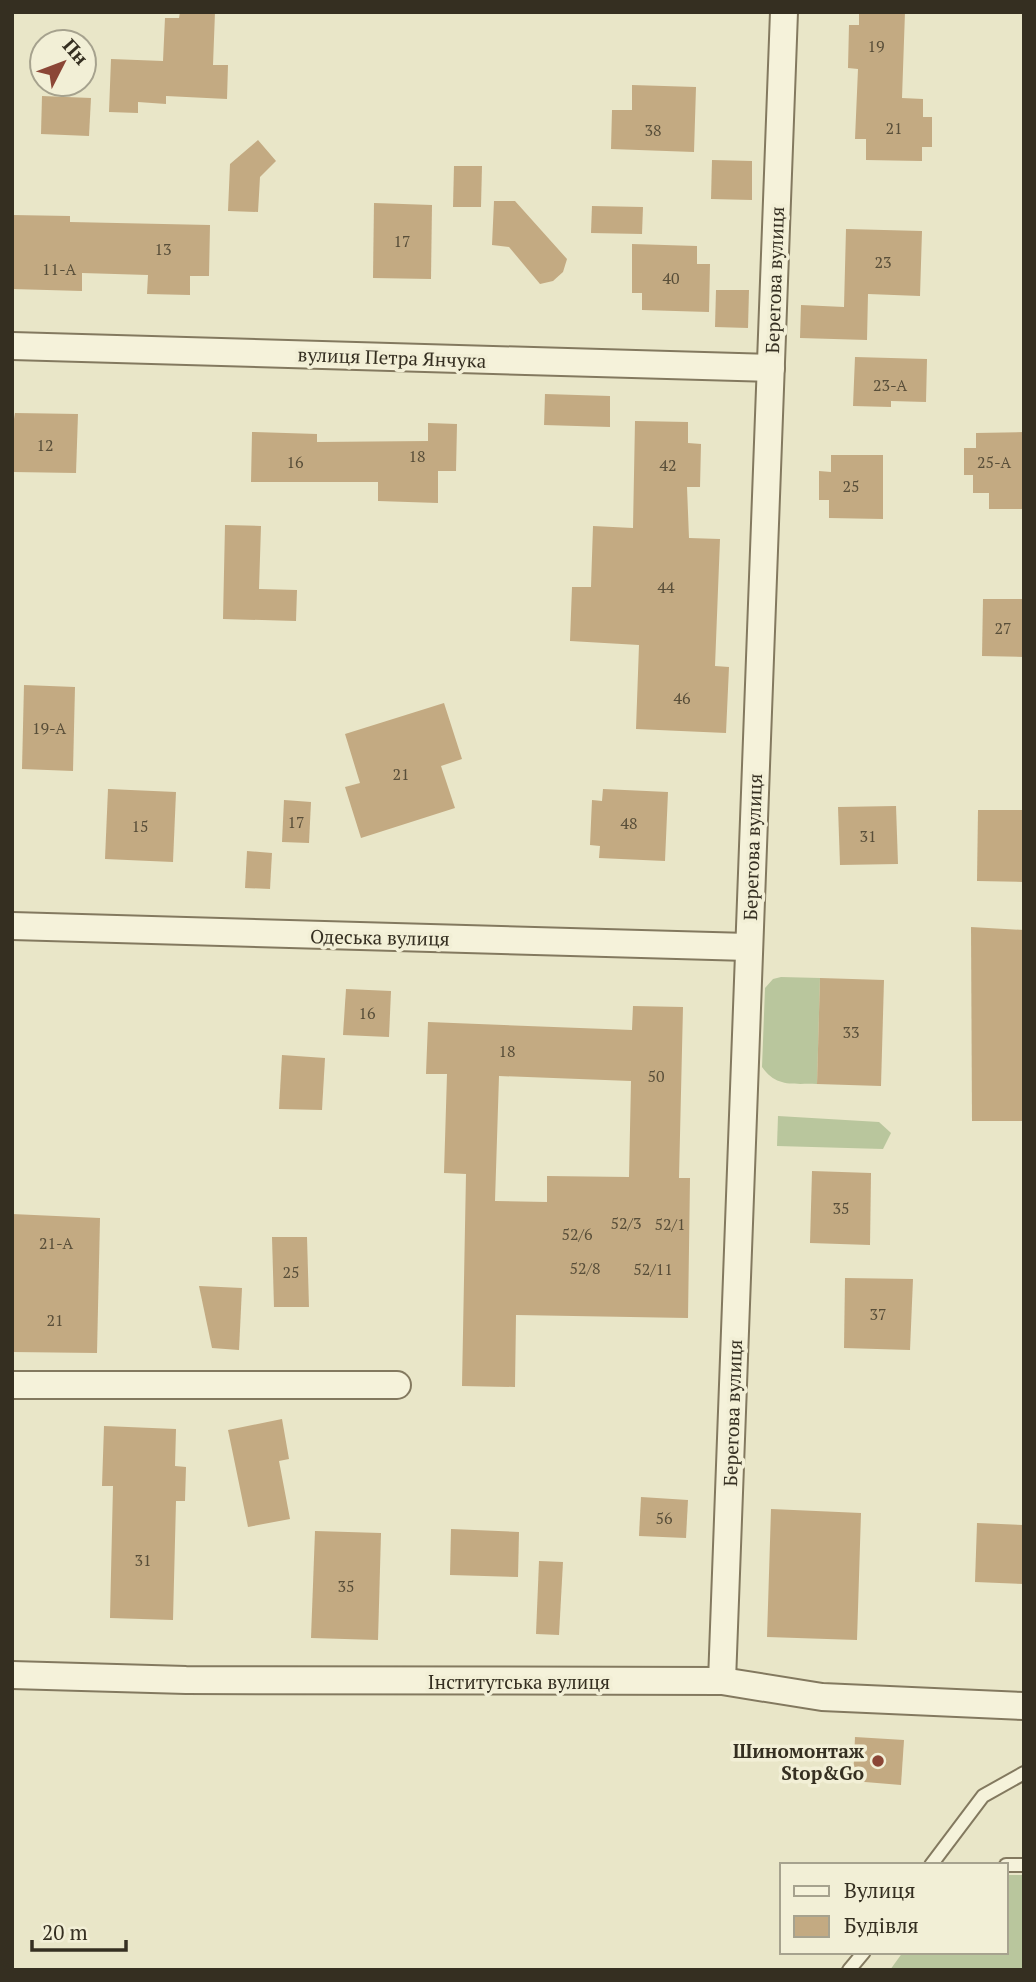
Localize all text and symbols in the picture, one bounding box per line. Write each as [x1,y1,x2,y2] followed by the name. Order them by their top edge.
[28,28,98,98] north arrow
[58,33,95,70] text: Пн
[867,35,885,57] house number: 19
[885,117,903,139] house number: 21
[644,119,662,141] house number: 38
[759,206,789,354] street label: Берегова вулиця
[393,230,411,252] house number: 17
[154,238,172,260] house number: 13
[874,251,892,273] house number: 23
[42,258,76,280] house number: 11-А
[662,267,680,289] house number: 40
[297,341,487,373] street label: вулиця Петра Янчука
[873,374,907,396] house number: 23-А
[36,434,54,456] house number: 12
[408,445,426,467] house number: 18
[286,451,304,473] house number: 16
[977,451,1011,473] house number: 25-А
[659,454,677,476] house number: 42
[842,475,860,497] house number: 25
[657,576,675,598] house number: 44
[994,617,1012,639] house number: 27
[673,687,691,709] house number: 46
[32,717,66,739] house number: 19-А
[392,763,410,785] house number: 21
[737,773,767,921] street label: Берегова вулиця
[287,811,305,833] house number: 17
[620,812,638,834] house number: 48
[131,815,149,837] house number: 15
[859,825,877,847] house number: 31
[310,923,450,951] street label: Одеська вулиця
[358,1002,376,1024] house number: 16
[842,1021,860,1043] house number: 33
[498,1040,516,1062] house number: 18
[647,1065,665,1087] house number: 50
[832,1197,850,1219] house number: 35
[610,1212,642,1234] house number: 52/3
[654,1213,686,1235] house number: 52/1
[561,1223,593,1245] house number: 52/6
[39,1232,73,1254] house number: 21-А
[569,1257,601,1279] house number: 52/8
[633,1258,673,1280] house number: 52/11
[282,1261,300,1283] house number: 25
[869,1303,887,1325] house number: 37
[46,1309,64,1331] house number: 21
[717,1339,747,1487] street label: Берегова вулиця
[655,1507,673,1529] house number: 56
[134,1549,152,1571] house number: 31
[337,1575,355,1597] house number: 35
[428,1669,610,1694] street label: Інститутська вулиця
[733,1738,865,1785] place label: Шиномонтаж Stop&Go
[870,1753,886,1769] marker: Шиномонтаж Stop&Go
[780,1863,1008,1954] legend
[844,1876,915,1904] text: Вулиця
[32,1909,126,1953] scale bar
[844,1911,919,1939] text: Будівля
[42,1918,88,1946] text: 20 m

